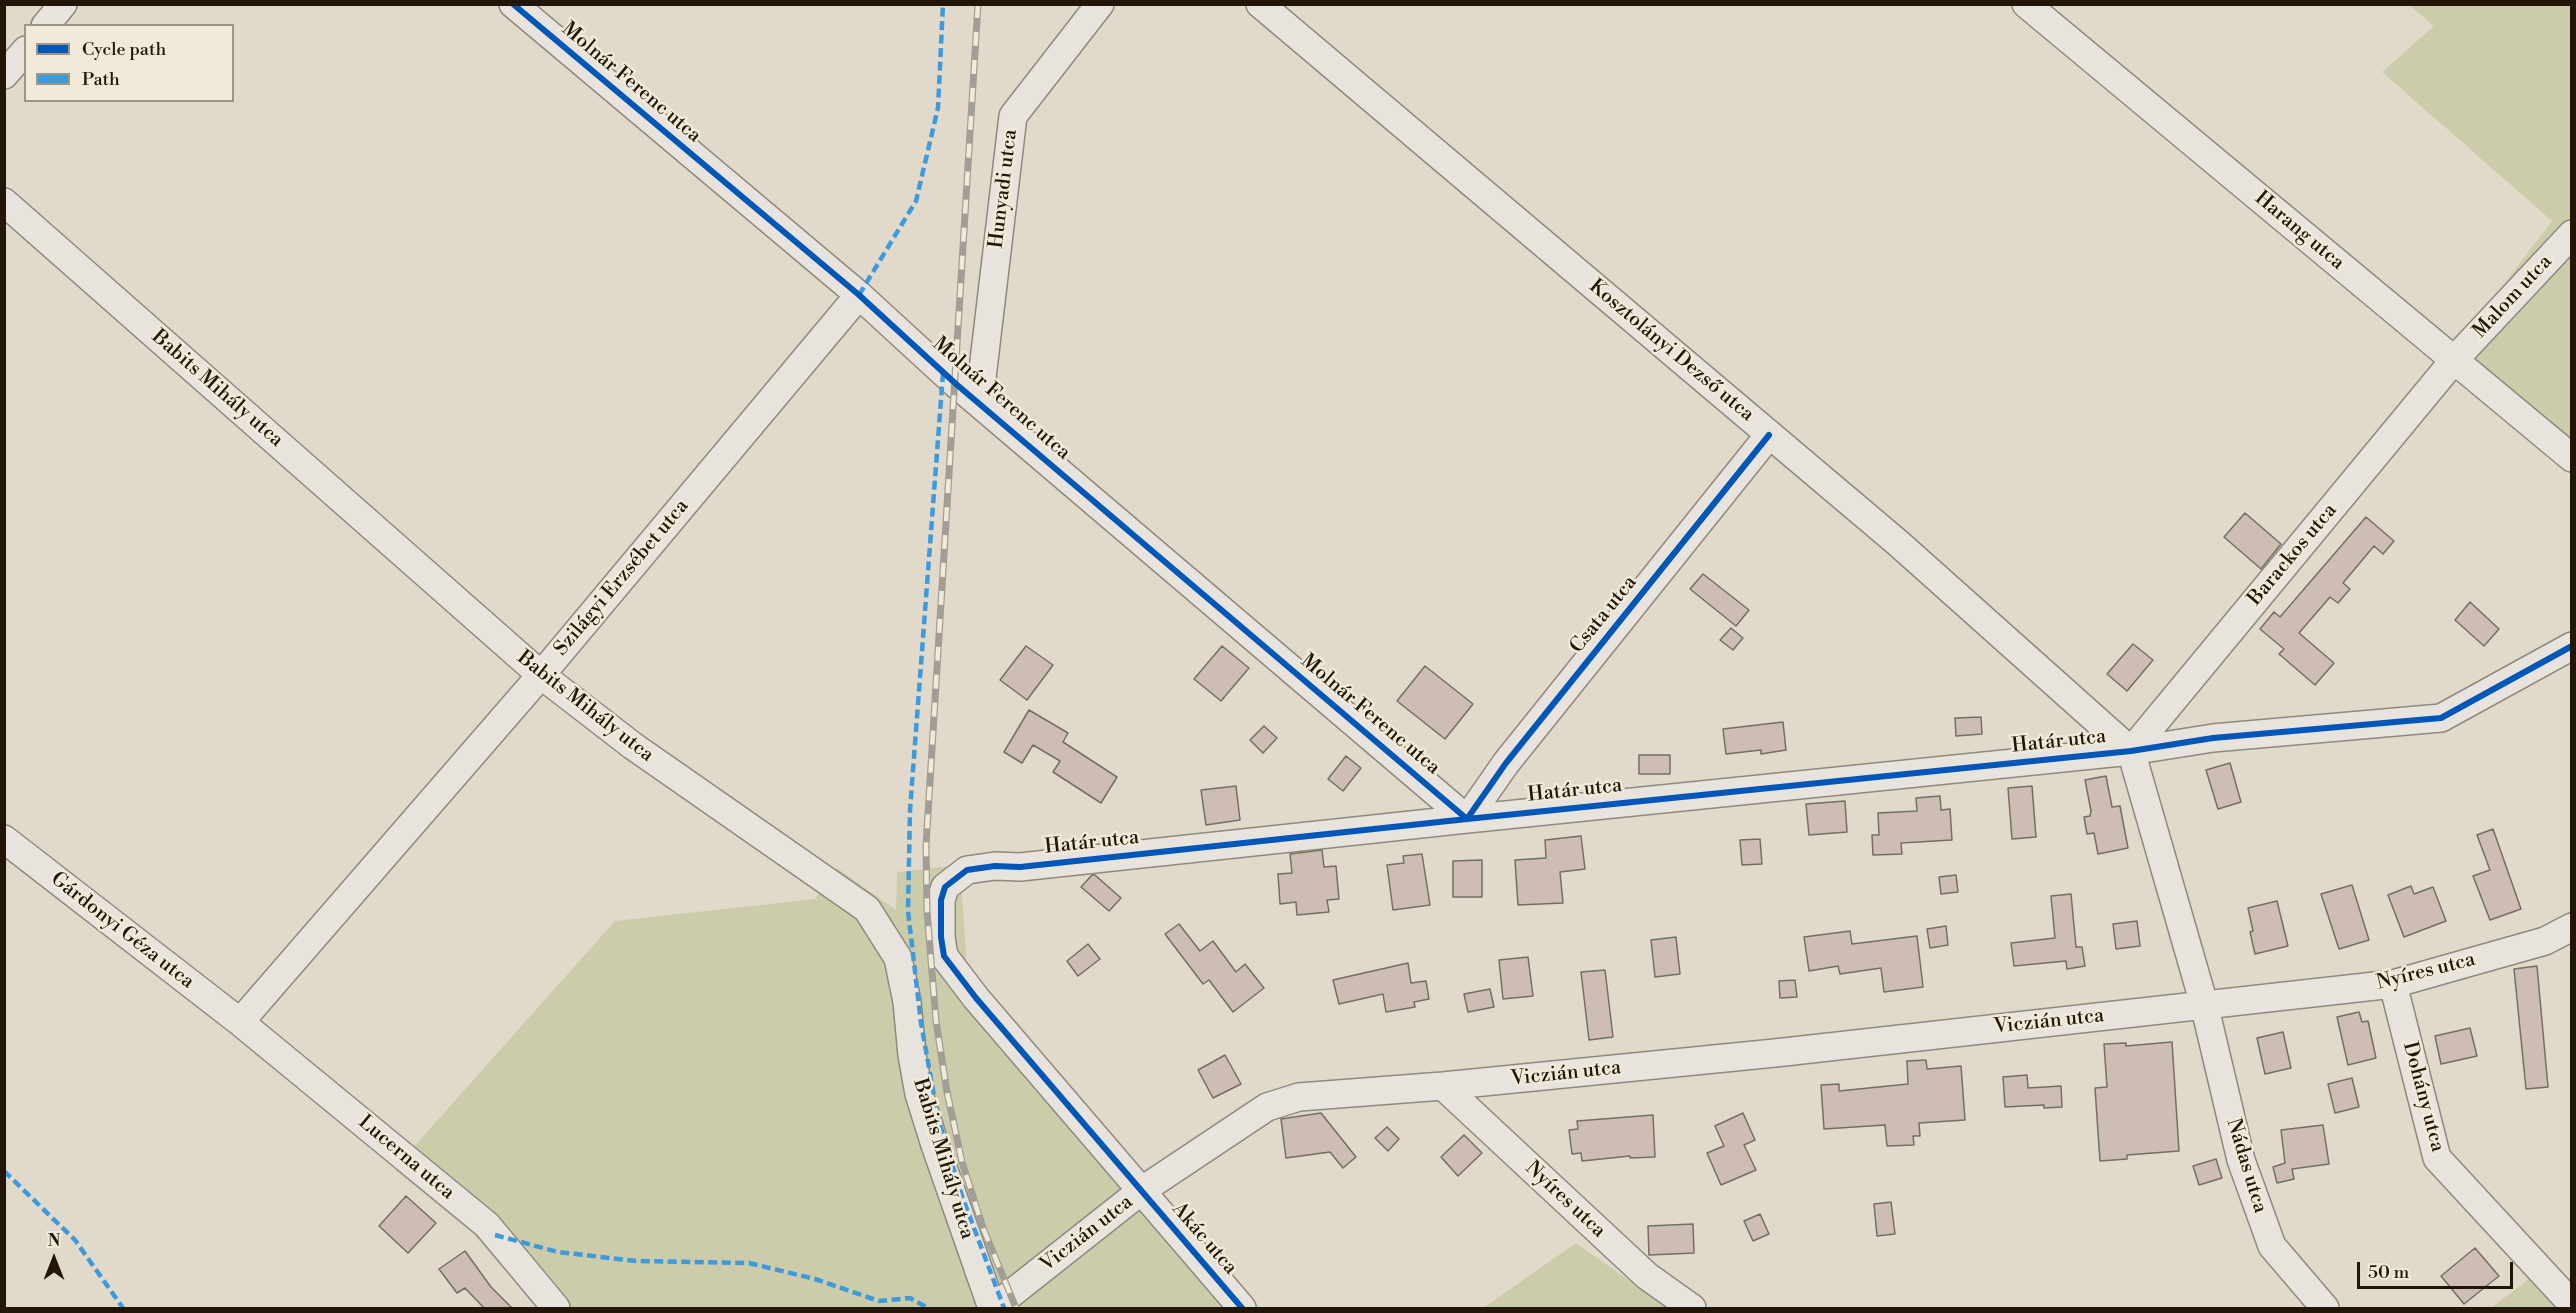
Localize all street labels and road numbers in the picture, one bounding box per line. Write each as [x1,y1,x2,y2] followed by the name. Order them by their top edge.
[556,18,706,148] street label: Molnár Ferenc utca
[985,128,1023,250] street label: Hunyadi utca
[2249,187,2349,275] street label: Harang utca
[2468,250,2558,344] street label: Malom utca
[1584,275,1758,427] street label: Kosztolányi Dezső utca
[146,325,288,453] street label: Babits Mihály utca
[927,333,1075,465] street label: Molnár Ferenc utca
[550,495,694,661] street label: Szilágyi Erzsébet utca
[2243,499,2343,611] street label: Barackos utca
[1565,571,1643,659] street label: Csata utca
[512,646,658,768] street label: Babits Mihály utca
[1295,650,1445,780] street label: Molnár Ferenc utca
[2011,725,2107,759] street label: Határ utca
[1527,774,1623,808] street label: Határ utca
[1044,826,1140,860] street label: Határ utca
[46,868,198,994] street label: Gárdonyi Géza utca
[2374,948,2478,996] street label: Nyíres utca
[1993,1004,2105,1040] street label: Viczián utca
[2397,1039,2449,1155] street label: Dohány utca
[1510,1056,1622,1092] street label: Viczián utca
[907,1076,979,1242] street label: Babits Mihály utca
[353,1111,459,1205] street label: Lucerna utca
[2220,1116,2272,1216] street label: Nádas utca
[1520,1157,1610,1243] street label: Nyíres utca
[1036,1190,1138,1278] street label: Viczián utca
[1166,1198,1242,1280] street label: Akác utca

